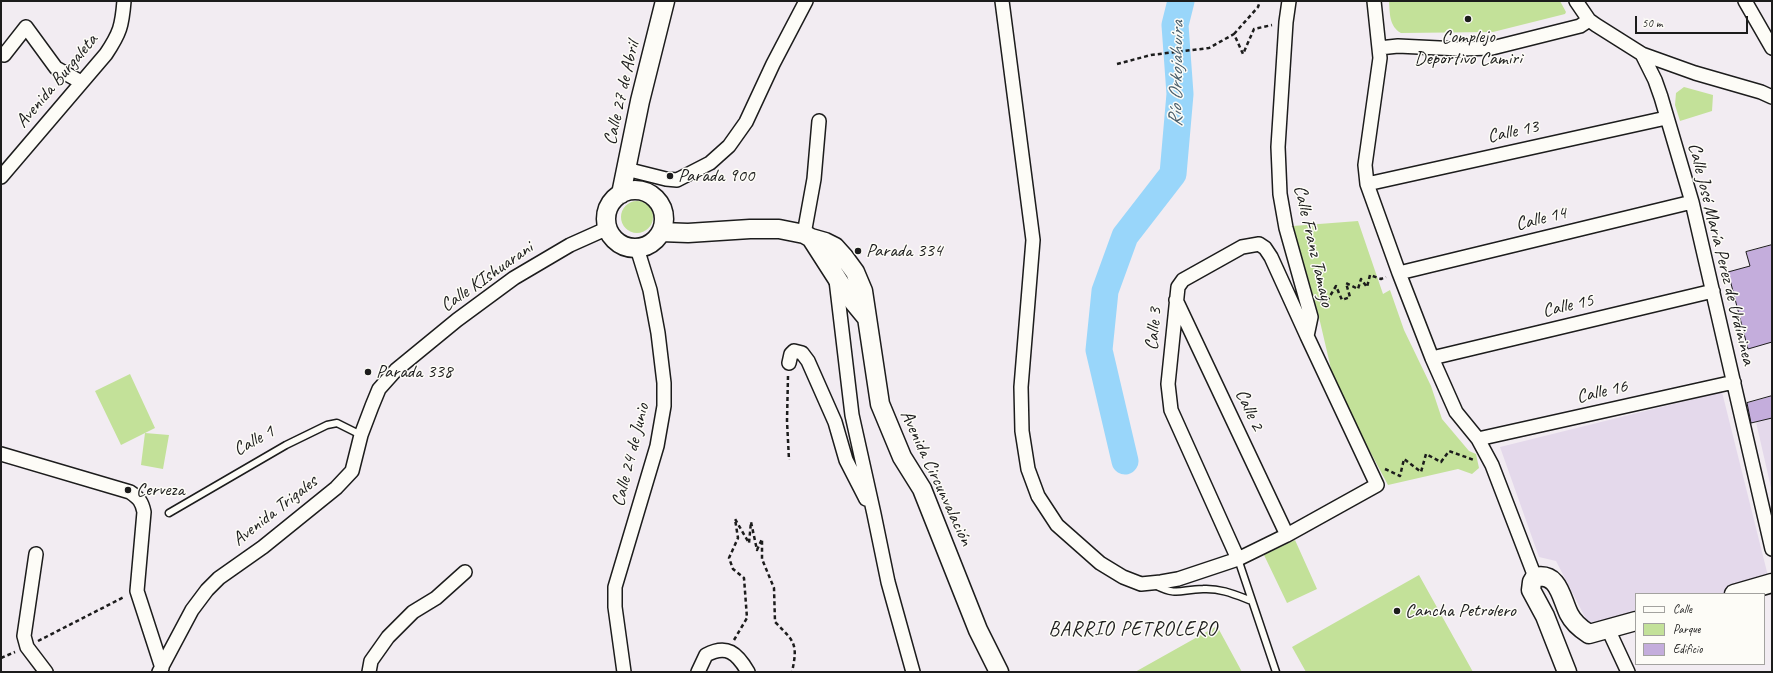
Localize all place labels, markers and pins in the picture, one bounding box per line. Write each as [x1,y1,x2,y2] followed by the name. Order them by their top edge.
[1463,14,1473,24] marker: Complejo Deportivo Camiri
[1414,26,1522,70] place label: Complejo Deportivo Camiri
[678,165,754,187] place label: Parada 900
[665,171,675,181] marker: Parada 900
[866,240,942,262] place label: Parada 334
[853,246,863,256] marker: Parada 334
[376,361,452,383] place label: Parada 338
[363,367,373,377] marker: Parada 338
[136,479,184,501] place label: Cerveza
[123,485,133,495] marker: Cerveza
[1405,600,1516,622] place label: Cancha Petrolero
[1392,606,1402,616] marker: Cancha Petrolero

